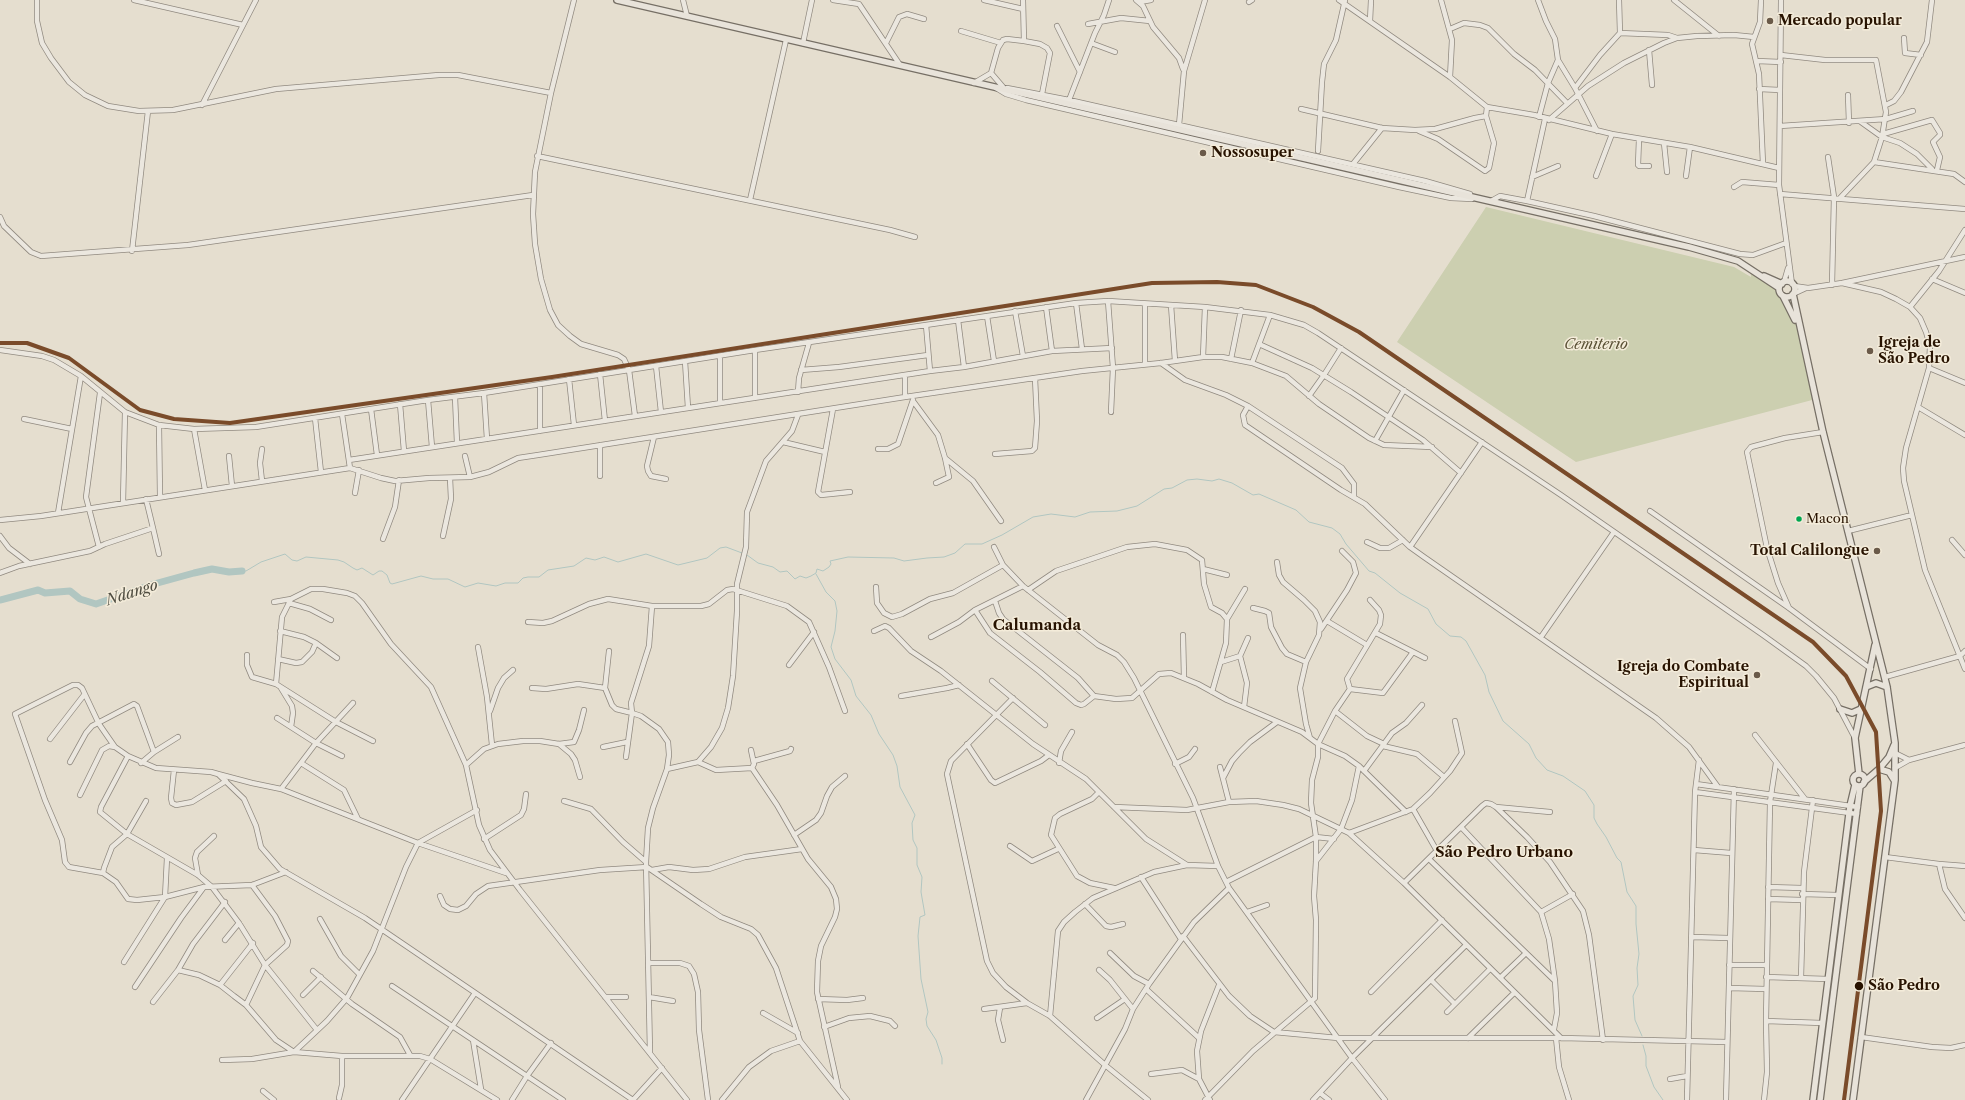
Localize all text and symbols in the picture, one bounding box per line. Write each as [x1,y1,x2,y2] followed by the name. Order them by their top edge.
[1778,13,1902,29] place label: Mercado popular
[1765,16,1775,26] marker: Mercado popular
[1211,145,1294,161] place label: Nossosuper
[1198,148,1208,158] marker: Nossosuper
[1878,335,1950,368] place label: Igreja de São Pedro
[1564,337,1628,353] park label: Cemiterio
[1865,346,1875,356] marker: Igreja de São Pedro
[1806,511,1849,527] place label: Macon
[1794,514,1804,524] marker: Macon
[1750,543,1869,559] place label: Total Calilongue
[1872,546,1882,556] marker: Total Calilongue
[104,576,160,610] water label: Ndango
[993,617,1081,635] district label: Calumanda
[1617,659,1749,692] place label: Igreja do Combate Espiritual
[1752,670,1762,680] marker: Igreja do Combate Espiritual
[1435,844,1573,862] district label: São Pedro Urbano
[1868,978,1940,994] place label: São Pedro
[1853,980,1865,992] marker: São Pedro

